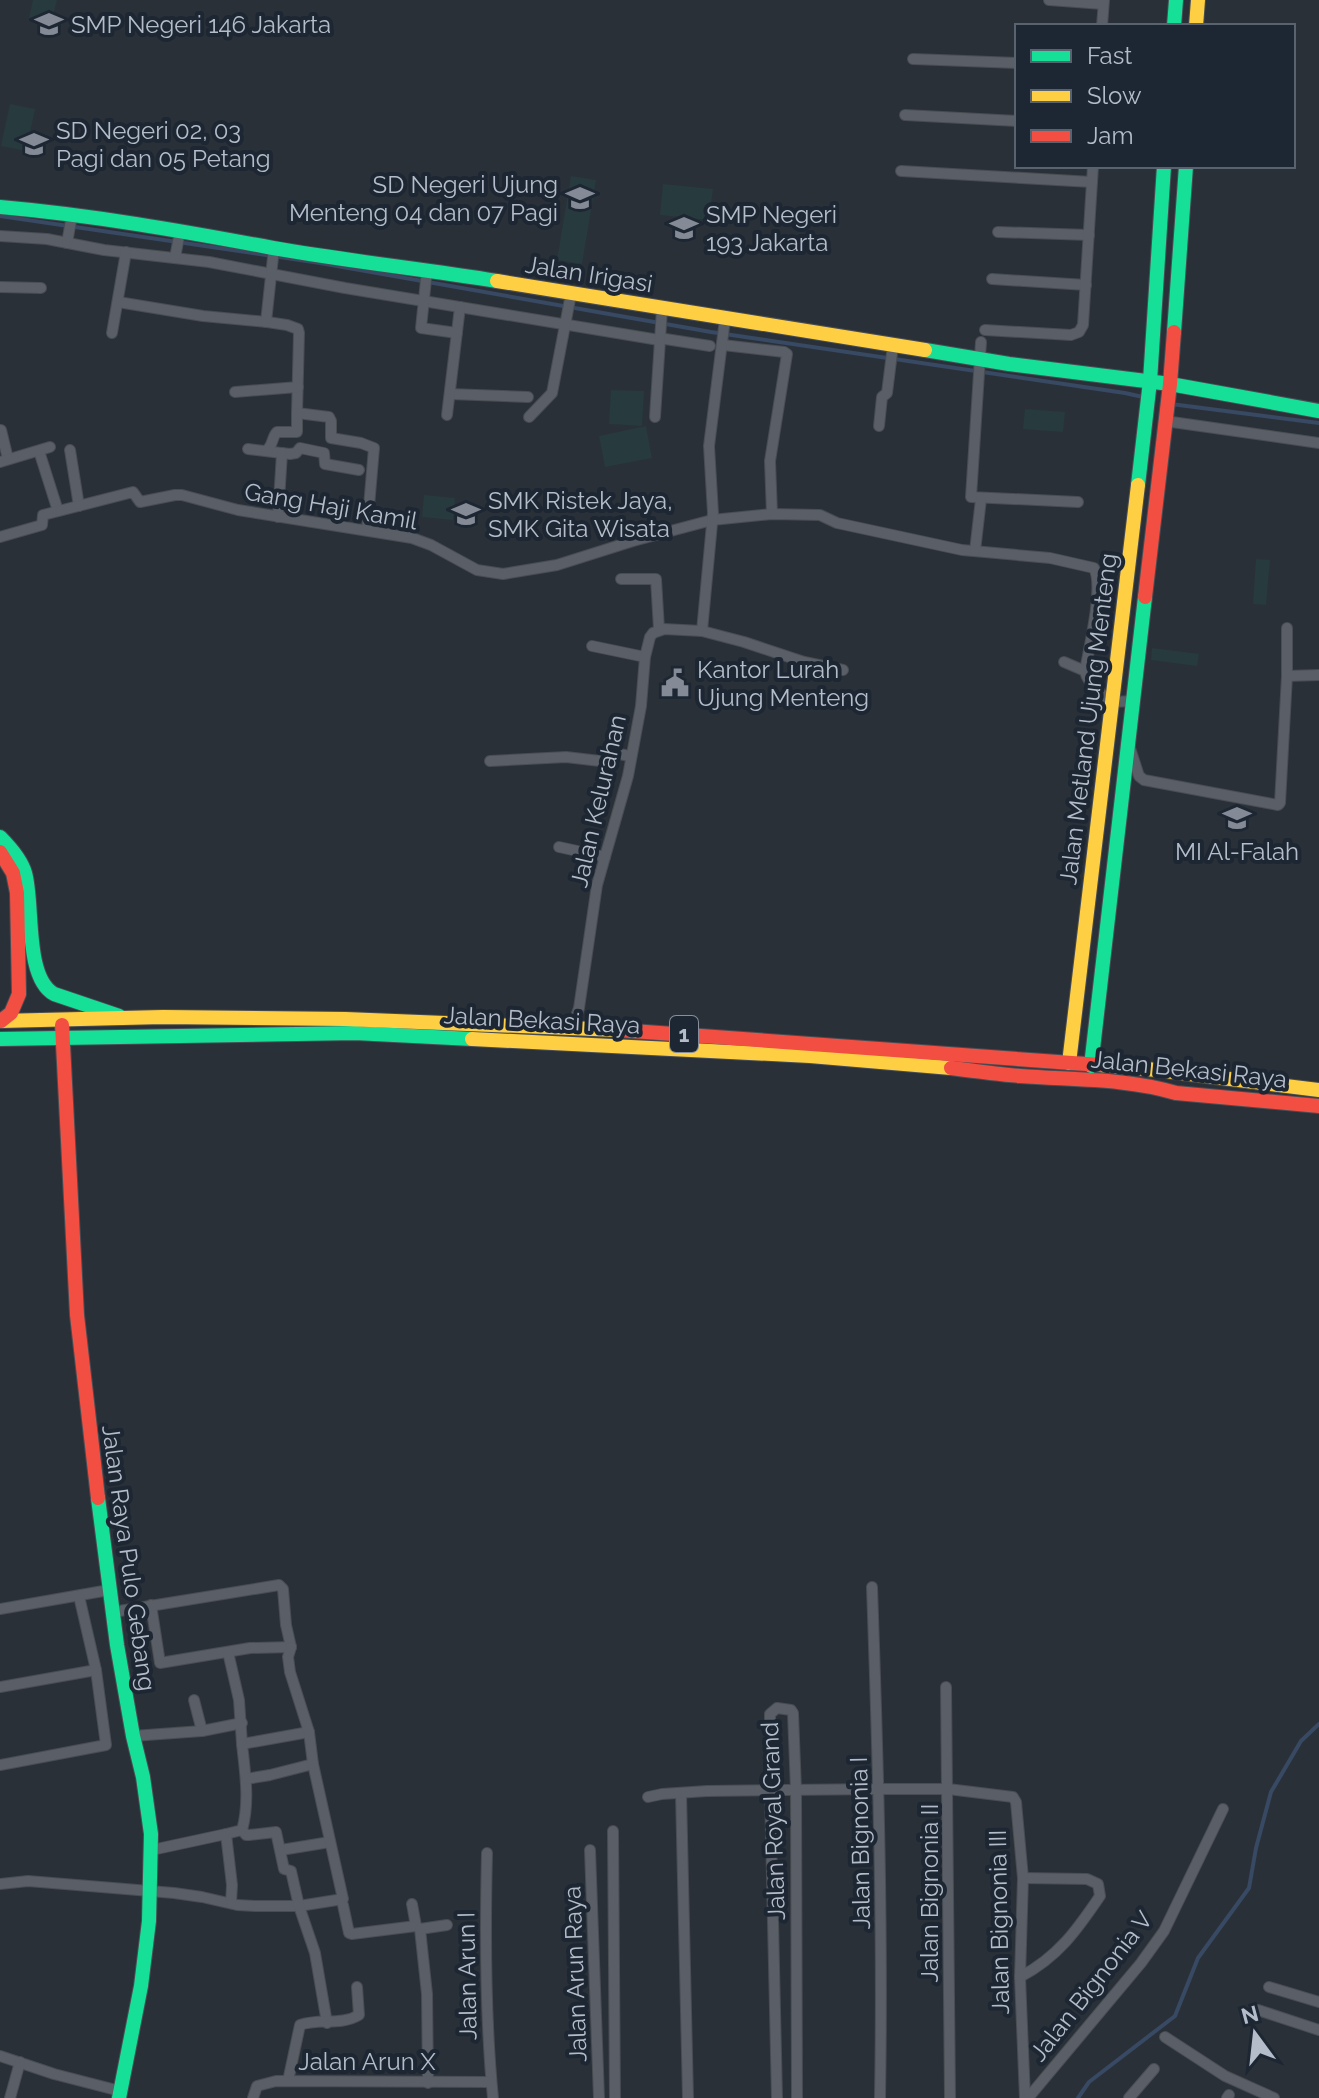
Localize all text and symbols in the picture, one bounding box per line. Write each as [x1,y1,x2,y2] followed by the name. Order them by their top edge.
[34,9,64,39] school or university icon: SMP Negeri 146 Jakarta
[71,10,331,39] place label: SMP Negeri 146 Jakarta
[1015,24,1295,168] legend
[1087,41,1132,70] text: Fast
[1087,81,1142,110] text: Slow
[56,116,271,173] place label: SD Negeri 02, 03 Pagi dan 05 Petang
[1087,121,1133,150] text: Jam
[19,129,49,159] school or university icon: SD Negeri 02, 03 Pagi dan 05 Petang
[289,170,558,227] place label: SD Negeri Ujung Menteng 04 dan 07 Pagi
[565,183,595,213] school or university icon: SD Negeri Ujung Menteng 04 dan 07 Pagi
[706,200,837,257] place label: SMP Negeri 193 Jakarta
[669,213,699,243] school or university icon: SMP Negeri 193 Jakarta
[523,250,655,298] street label: Jalan Irigasi
[242,477,420,536] street label: Gang Haji Kamil
[488,486,673,543] place label: SMK Ristek Jaya, SMK Gita Wisata
[451,499,481,529] school or university icon: SMK Ristek Jaya, SMK Gita Wisata
[1053,552,1123,886] street label: Jalan Metland Ujung Menteng
[697,655,869,712] place label: Kantor Lurah Ujung Menteng
[660,668,690,698] public building icon: Kantor Lurah Ujung Menteng
[564,712,632,890] street label: Jalan Kelurahan
[1222,803,1252,833] school or university icon: MI Al-Falah
[1175,837,1299,866] place label: MI Al-Falah
[443,1000,641,1040] street label: Jalan Bekasi Raya
[670,1016,698,1052] road number: 1
[1090,1044,1288,1094] street label: Jalan Bekasi Raya
[96,1423,162,1693] street label: Jalan Raya Pulo Gebang
[755,1721,791,1921] street label: Jalan Royal Grand
[844,1756,876,1930] street label: Jalan Bignonia I
[915,1804,944,1982] street label: Jalan Bignonia II
[983,1829,1015,2015] street label: Jalan Bignonia III
[557,1885,593,2063] street label: Jalan Arun Raya
[1023,1905,1159,2067] street label: Jalan Bignonia V
[451,1912,483,2040] street label: Jalan Arun I
[1215,1994,1295,2074] north arrow
[1238,2000,1261,2029] text: N
[298,2047,436,2076] street label: Jalan Arun X

